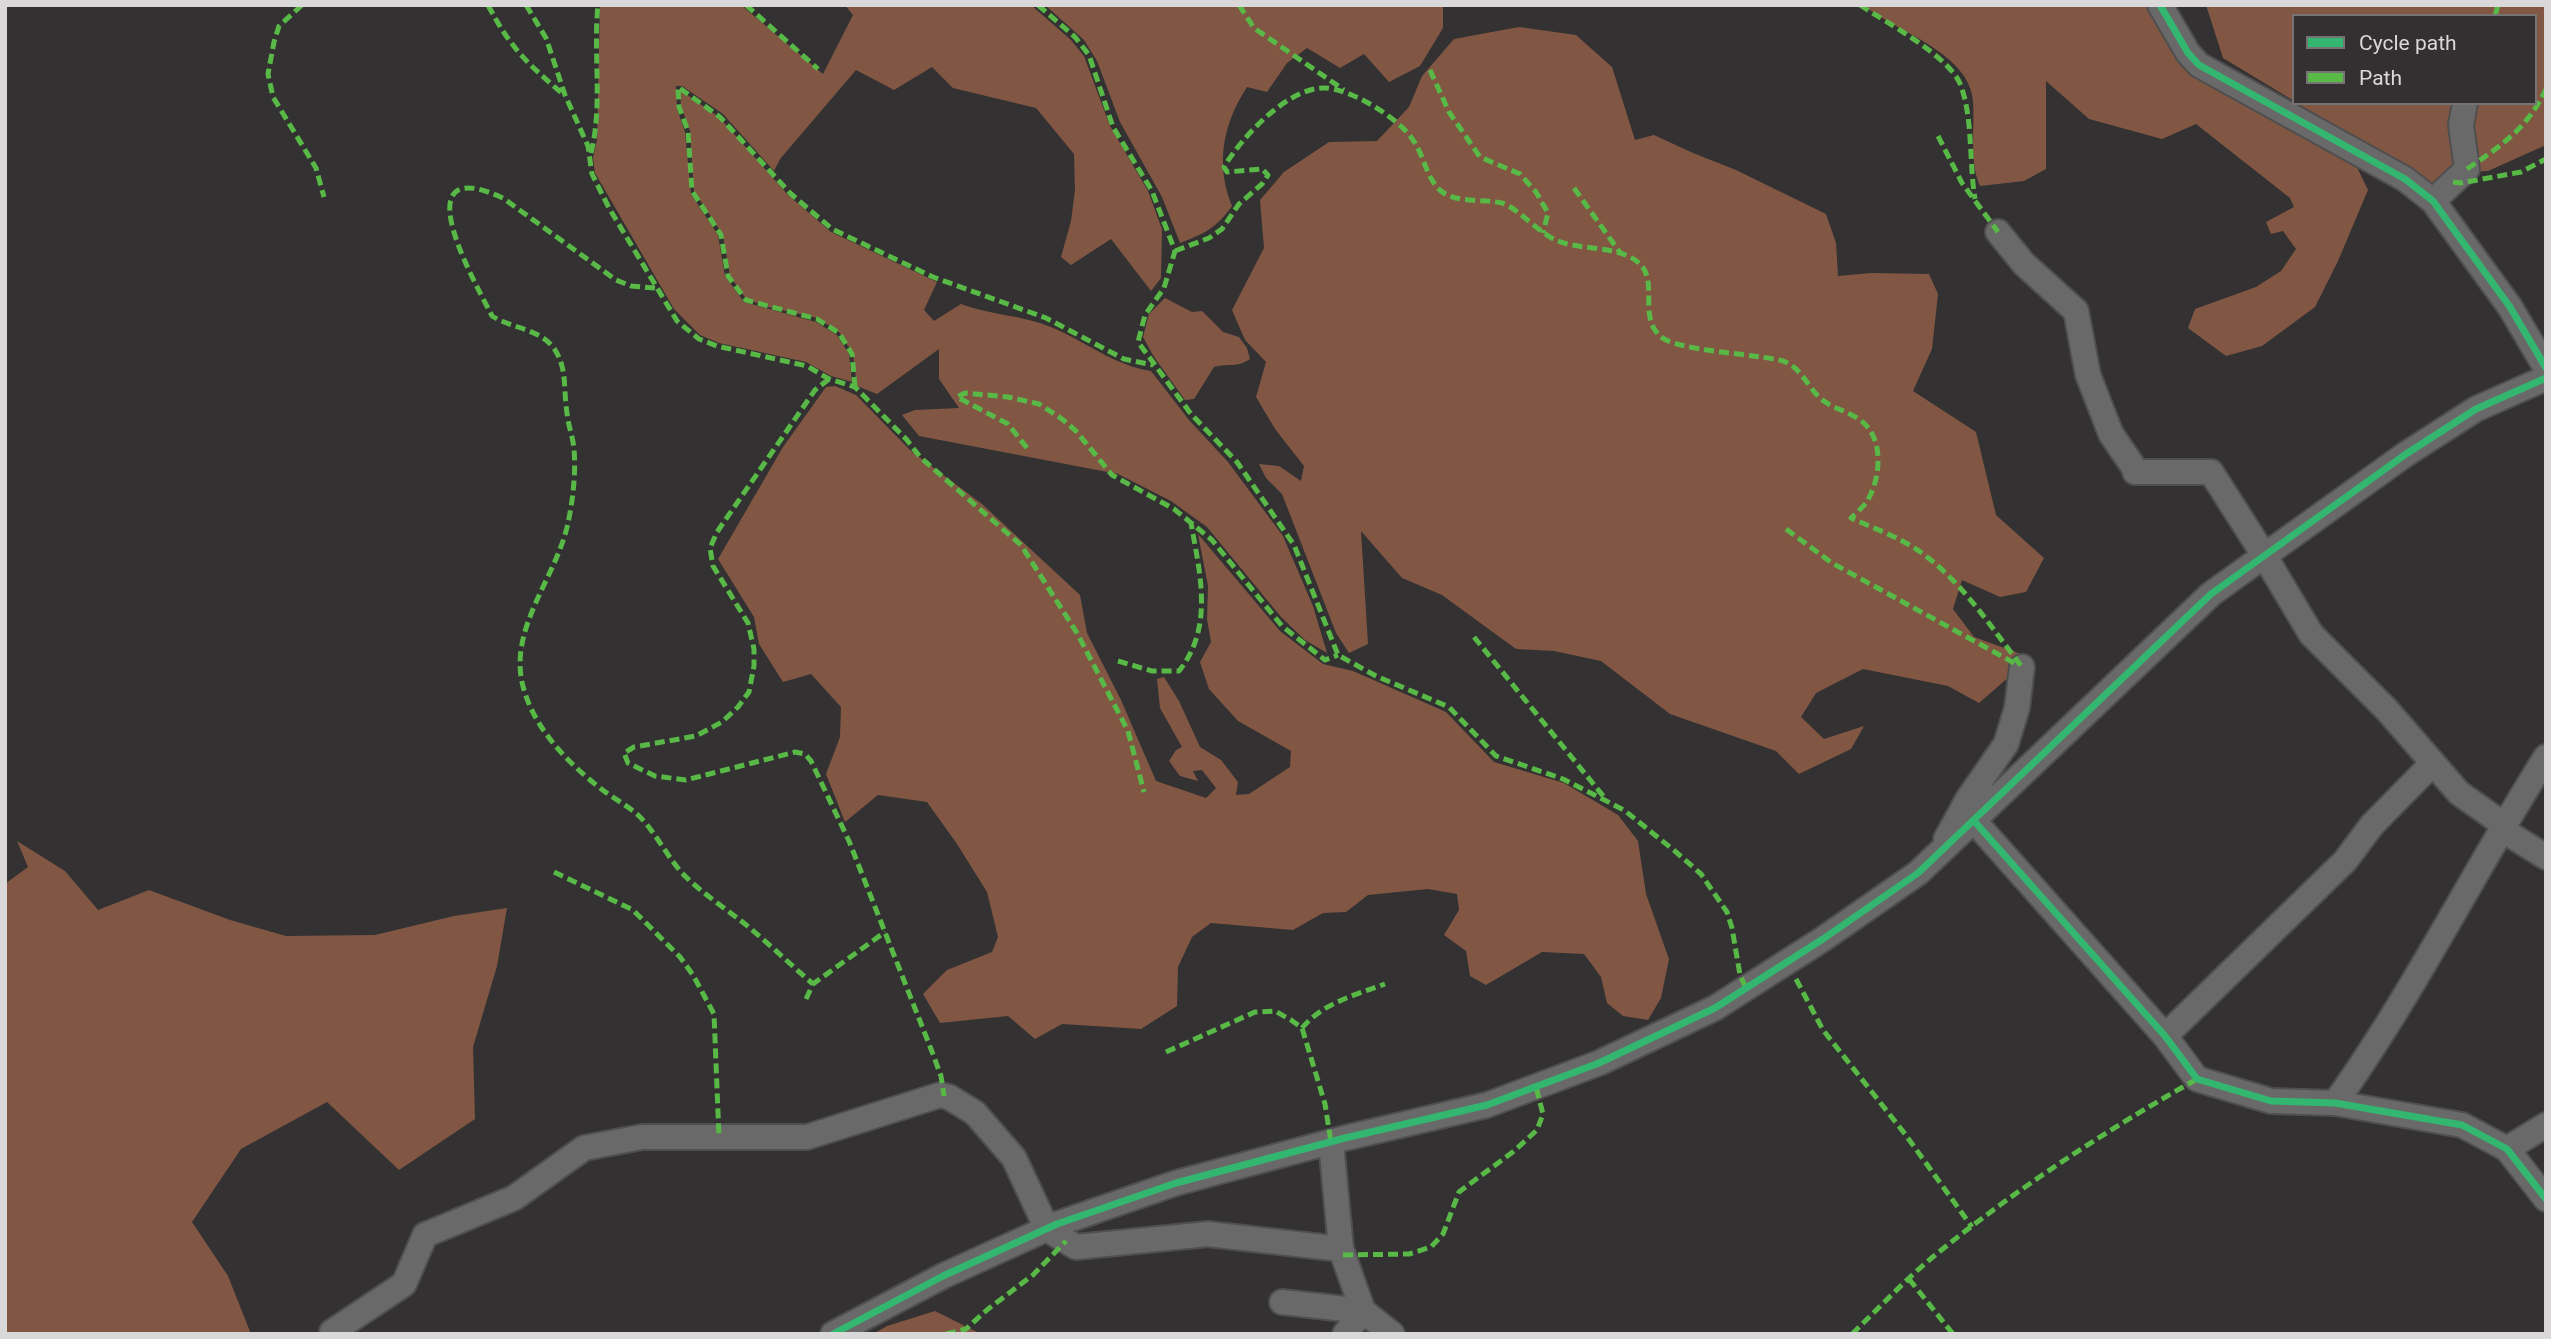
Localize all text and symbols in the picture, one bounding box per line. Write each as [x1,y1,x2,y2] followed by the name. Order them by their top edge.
[2292,14,2537,105] legend
[2359,31,2457,55] text: Cycle path
[2359,66,2402,90] text: Path

